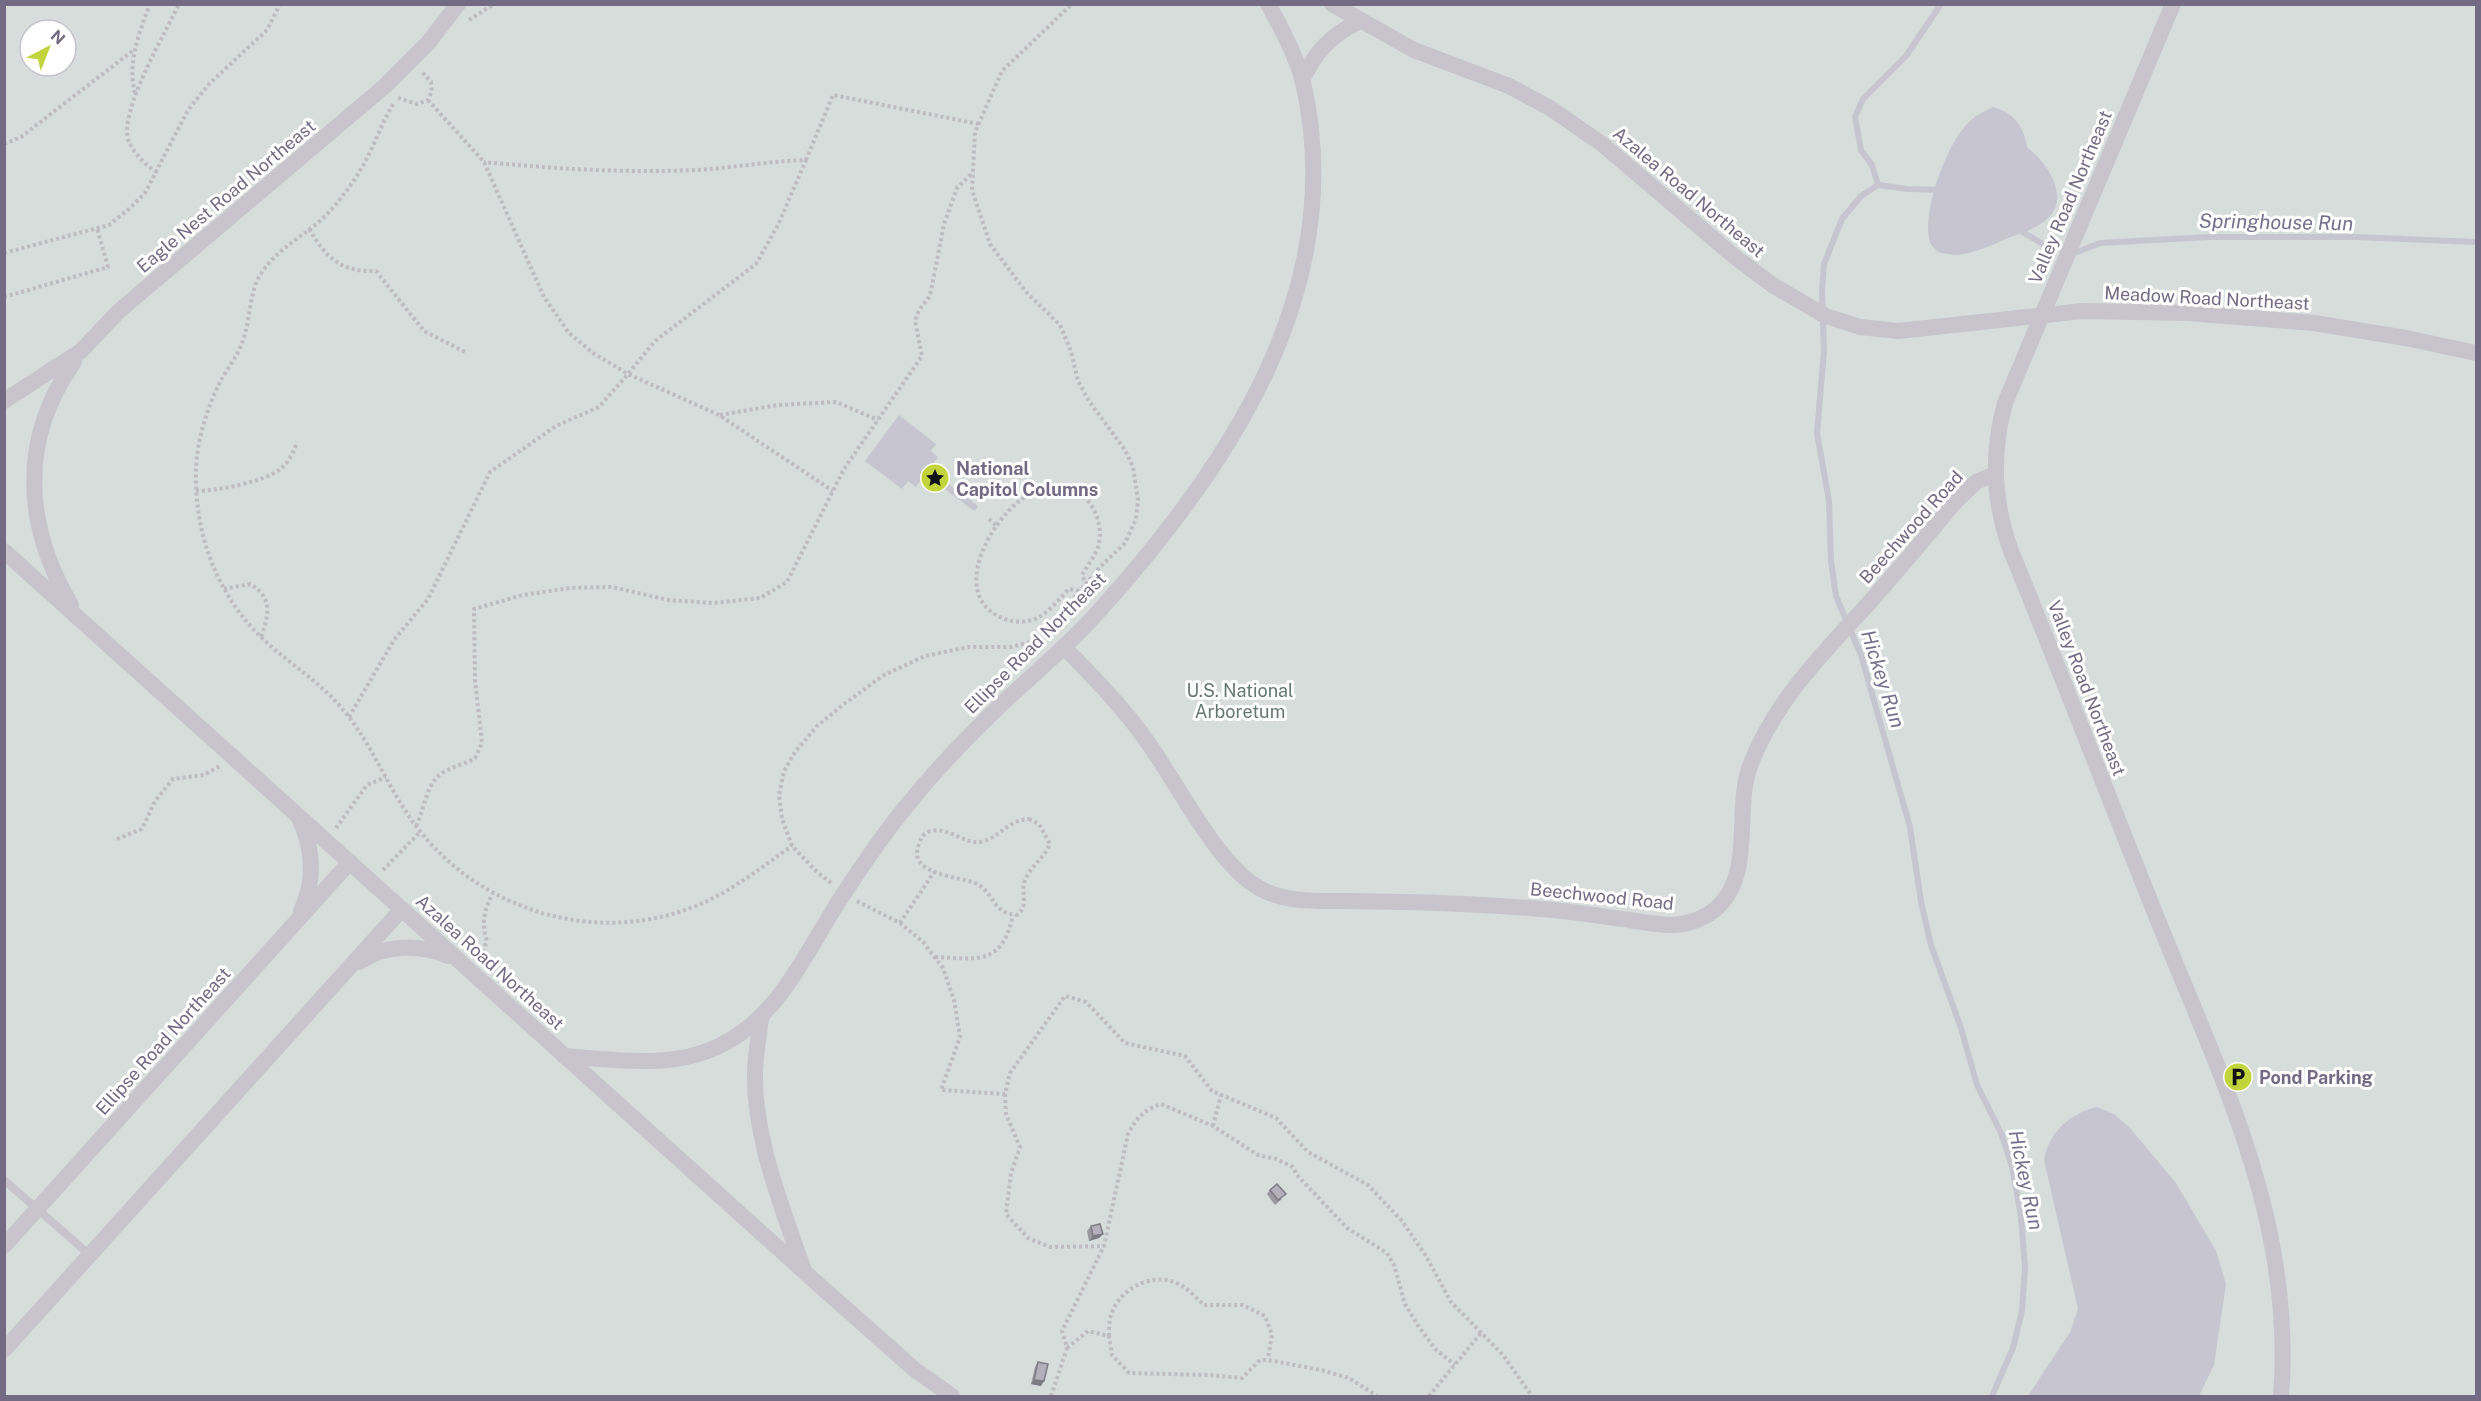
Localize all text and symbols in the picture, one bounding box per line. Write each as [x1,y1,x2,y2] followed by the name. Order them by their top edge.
[18,18,78,78] north arrow
[47,26,69,48] text: N
[2024,107,2116,287] street label: Valley Road Northeast
[133,115,319,277] street label: Eagle Nest Road Northeast
[1609,122,1769,262] street label: Azalea Road Northeast
[2199,209,2353,235] water label: Springhouse Run
[2104,282,2310,314] street label: Meadow Road Northeast
[956,458,1098,500] place label: National Capitol Columns
[919,462,951,494] place icon: National Capitol Columns
[1855,466,1967,588] street label: Beechwood Road
[960,568,1110,718] street label: Ellipse Road Northeast
[2044,597,2130,779] street label: Valley Road Northeast
[1856,627,1910,731] water label: Hickey Run
[1187,680,1293,722] park label: U.S. National Arboretum
[1529,878,1675,914] street label: Beechwood Road
[412,890,568,1034] street label: Azalea Road Northeast
[91,963,235,1119] street label: Ellipse Road Northeast
[2222,1061,2254,1093] parking icon: Pond Parking
[2259,1067,2373,1088] place label: Pond Parking
[2004,1128,2048,1232] water label: Hickey Run

